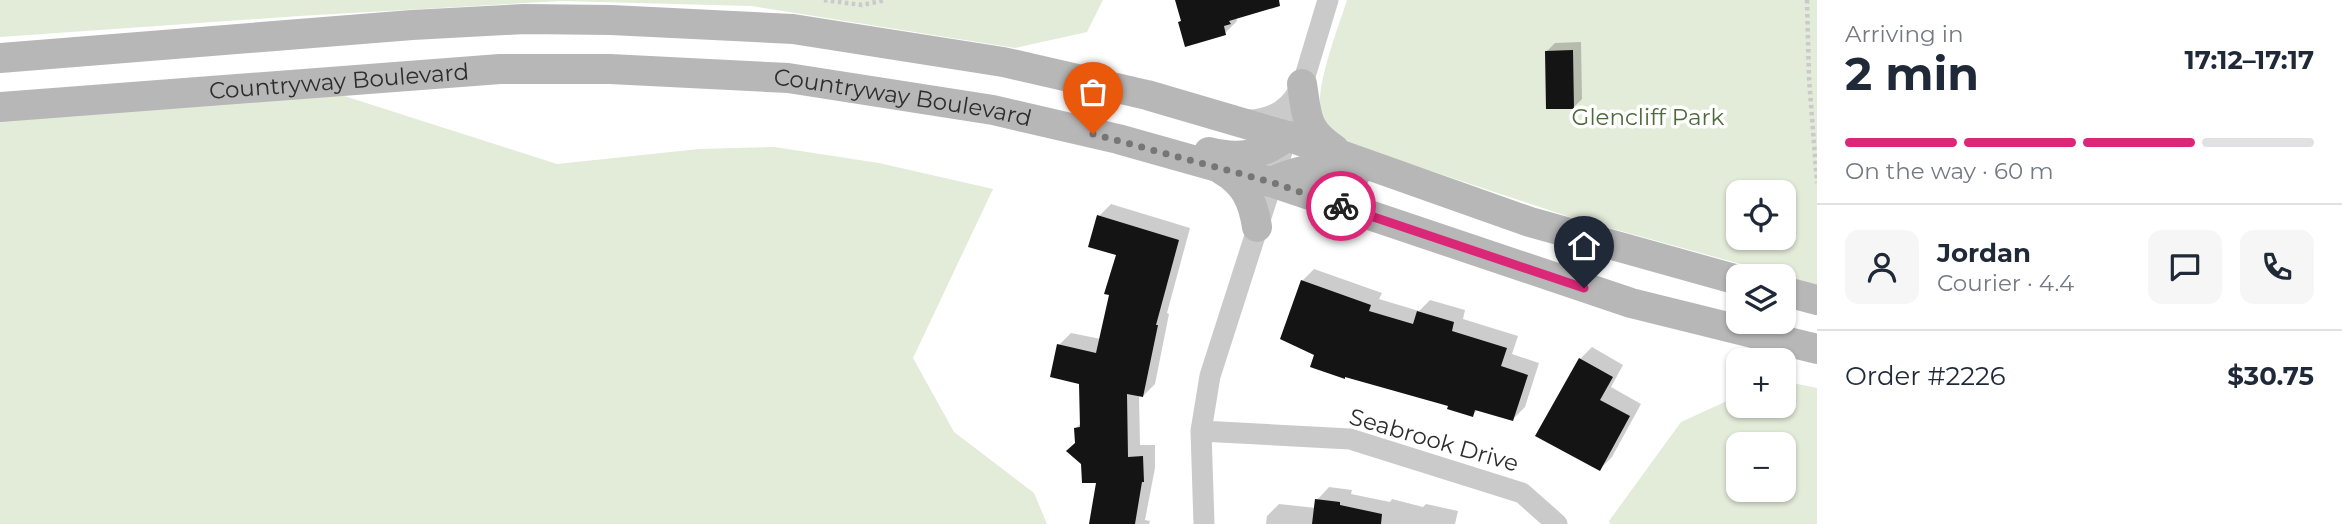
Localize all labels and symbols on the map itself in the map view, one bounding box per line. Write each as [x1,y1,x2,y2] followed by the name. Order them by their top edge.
[208,57,470,105] street label: Countryway Boulevard
[1063,62,1123,134] pin
[773,63,1034,132] street label: Countryway Boulevard
[1572,103,1725,131] park label: Glencliff Park
[1306,171,1376,241] courier
[1554,216,1614,288] pin
[1346,402,1522,478] street label: Seabrook Drive

